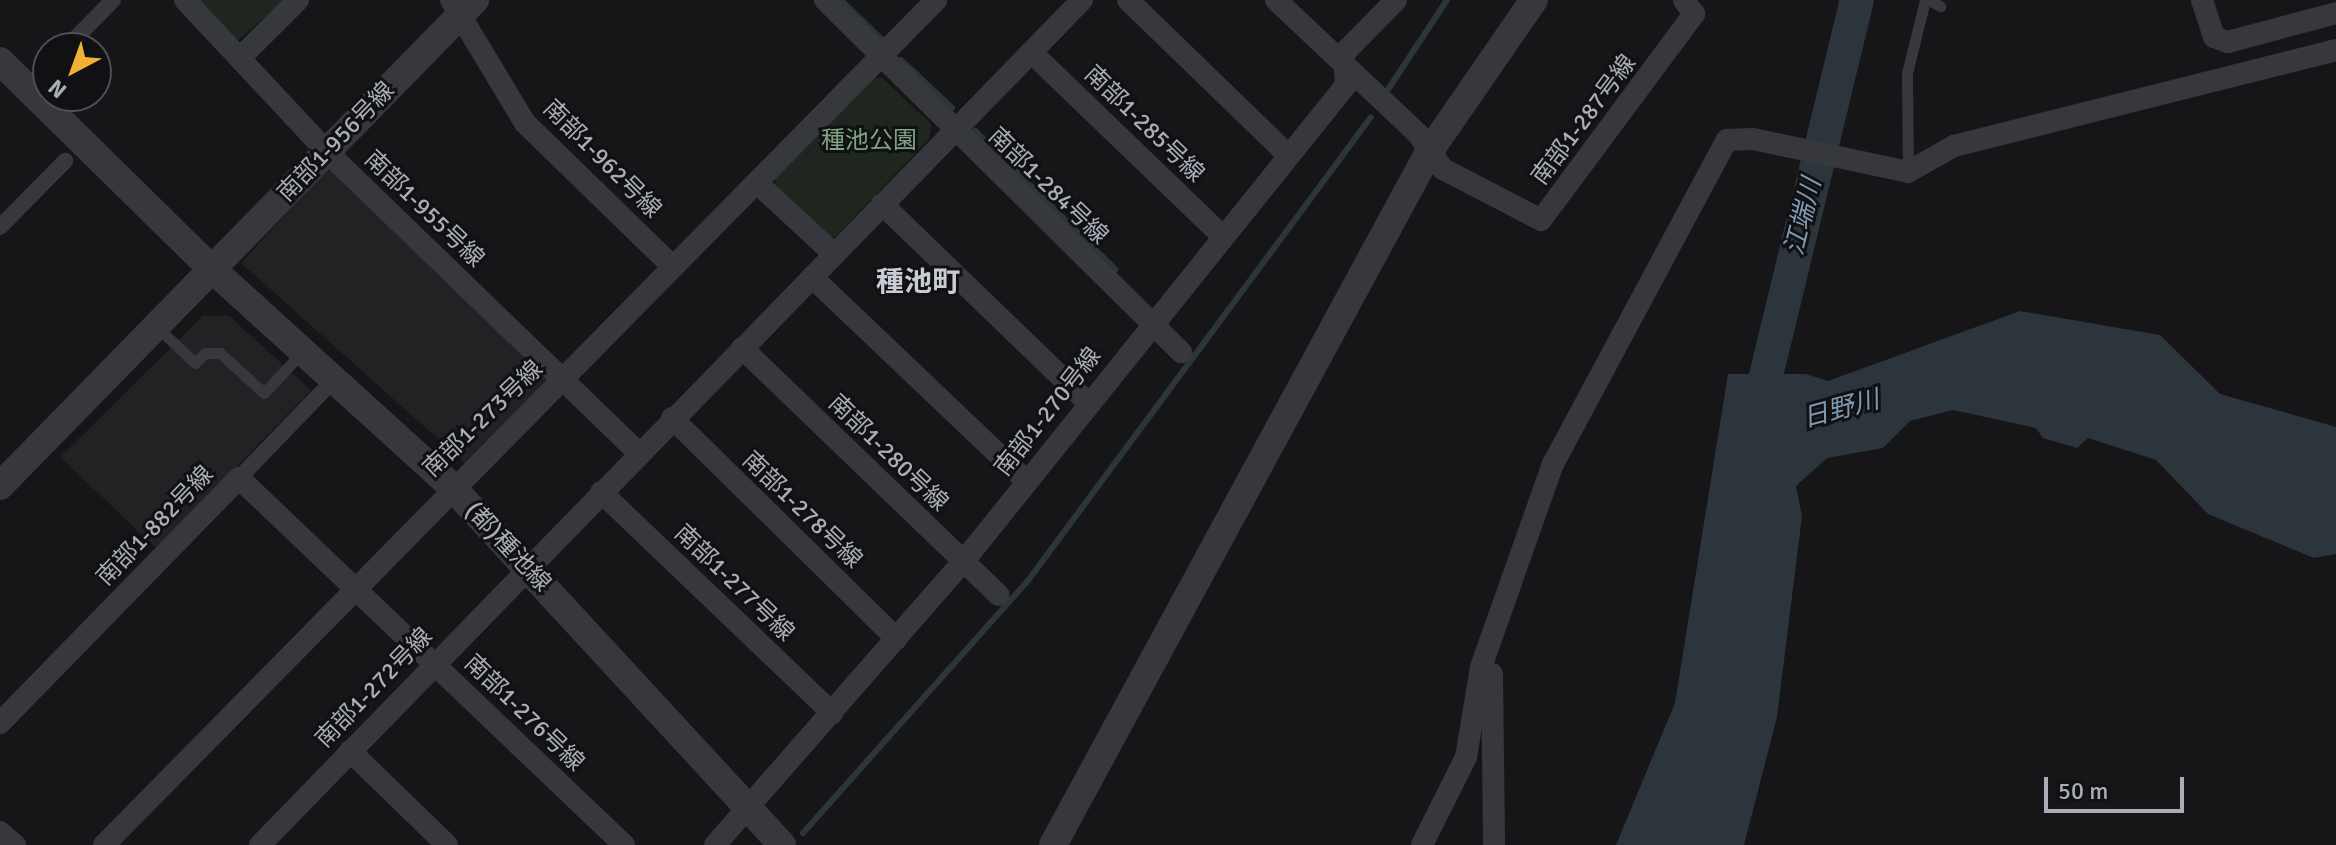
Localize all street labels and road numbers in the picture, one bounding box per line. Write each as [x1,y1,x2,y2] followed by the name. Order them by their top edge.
[1525,49,1643,191] street label: 南部1-287号線
[1078,59,1210,189] street label: 南部1-285号線
[271,76,401,208] street label: 南部1-956号線
[537,94,667,224] street label: 南部1-962号線
[982,121,1114,251] street label: 南部1-284号線
[358,144,490,274] street label: 南部1-955号線
[989,342,1107,482] street label: 南部1-270号線
[417,354,549,484] street label: 南部1-273号線
[822,388,954,518] street label: 南部1-280号線
[736,445,868,575] street label: 南部1-278号線
[90,460,220,592] street label: 南部1-882号線
[459,496,557,598] street label: (都)種池線
[668,518,800,648] street label: 南部1-277号線
[309,622,439,754] street label: 南部1-272号線
[458,648,590,778] street label: 南部1-276号線

